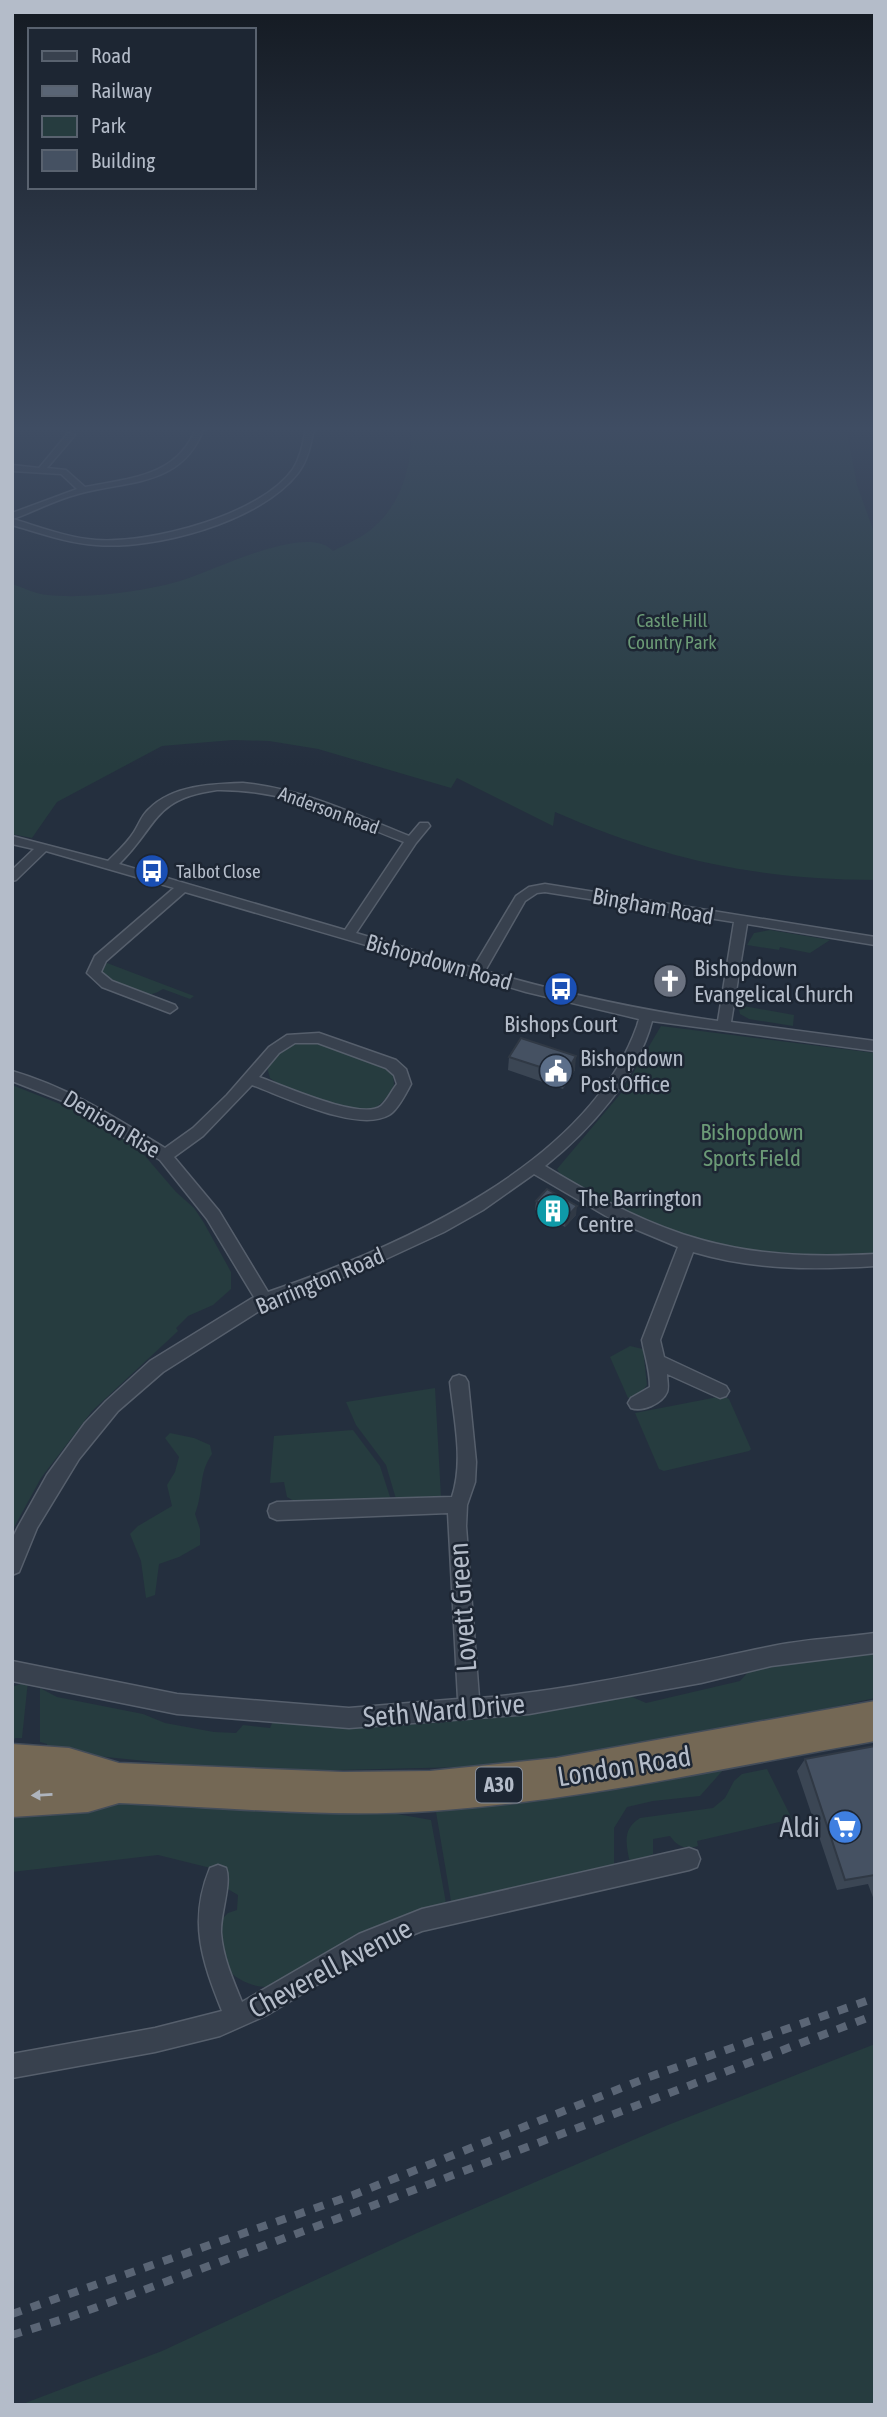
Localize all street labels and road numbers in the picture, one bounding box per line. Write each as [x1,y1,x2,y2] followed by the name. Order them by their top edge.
[276,782,382,838] street label: Anderson Road
[590,883,716,929] street label: Bingham Road
[363,929,515,995] street label: Bishopdown Road
[59,1085,165,1163] street label: Denison Rise
[252,1242,388,1320] street label: Barrington Road
[442,1541,482,1673] street label: Lovett Green
[362,1687,526,1733] street label: Seth Ward Drive
[555,1740,693,1792] street label: London Road
[476,1768,522,1802] road number: A30
[243,1912,417,2024] street label: Cheverell Avenue

